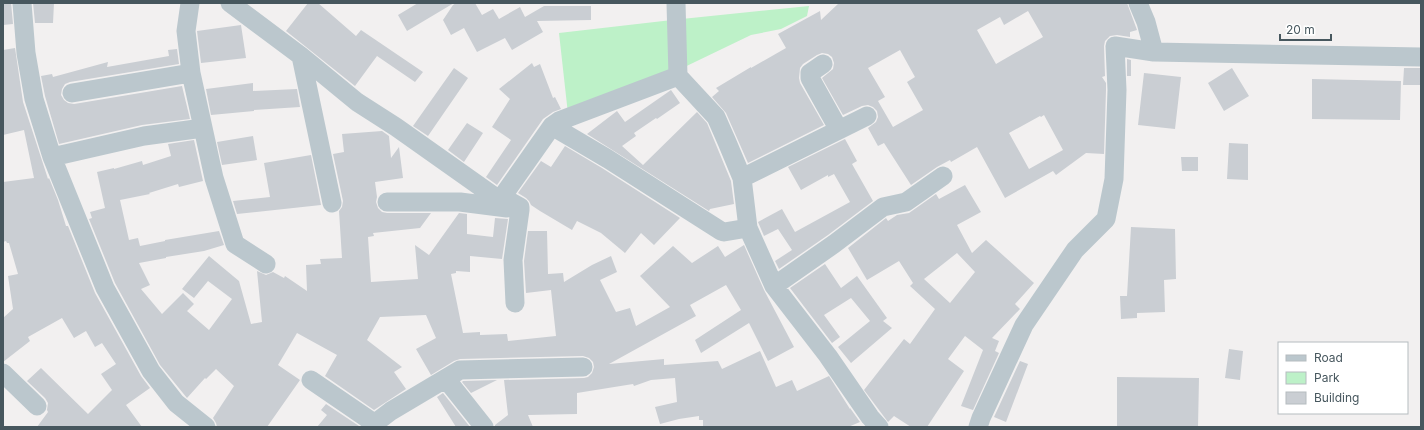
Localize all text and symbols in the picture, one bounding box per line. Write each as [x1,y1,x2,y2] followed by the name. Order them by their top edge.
[1280,16,1331,42] scale bar
[1286,22,1315,37] text: 20 m
[1278,342,1408,414] legend
[1314,350,1343,365] text: Road
[1314,370,1340,385] text: Park
[1314,390,1359,405] text: Building

